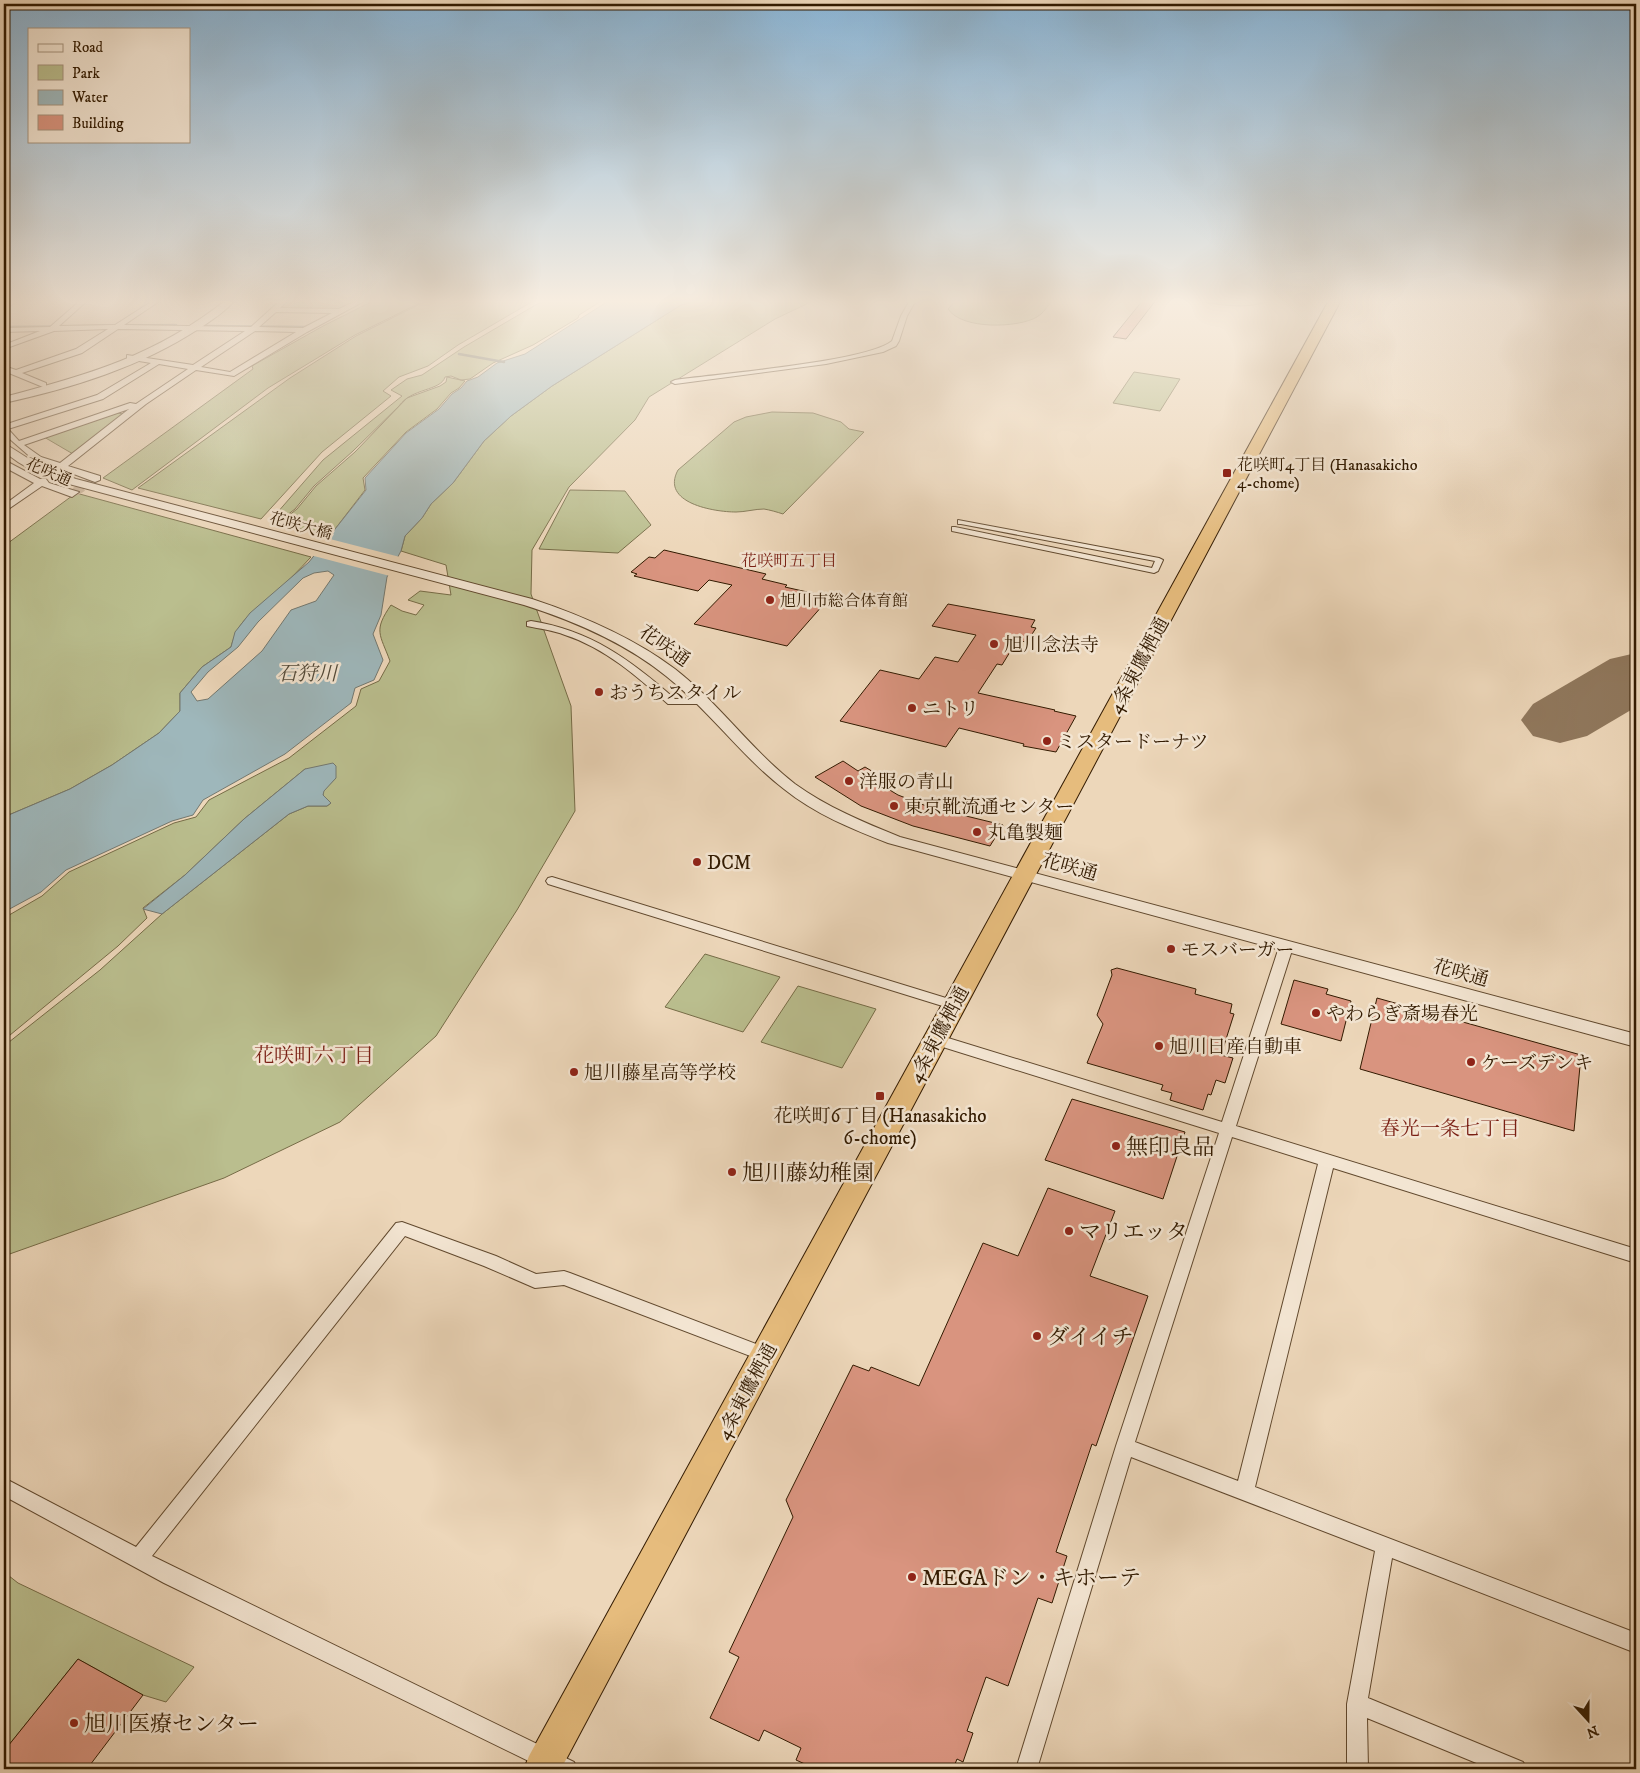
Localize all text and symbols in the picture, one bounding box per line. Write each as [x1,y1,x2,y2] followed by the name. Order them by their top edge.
[28,28,190,142] legend
[72,38,104,57] text: Road
[72,64,101,83] text: Park
[71,88,108,107] text: Water
[72,114,124,133] text: Building
[23,453,75,491] street label: 花咲通
[1237,455,1418,493] place label: 花咲町4丁目 (Hanasakicho 4-chome)
[1221,467,1233,479] marker: 花咲町4丁目 (Hanasakicho 4-chome)
[267,508,334,544] street label: 花咲大橋
[741,551,837,571] district label: 花咲町五丁目
[780,591,908,611] place label: 旭川市総合体育館
[764,594,776,606] marker: 旭川市総合体育館
[1104,614,1174,718] street label: 4条東鷹栖通
[634,620,694,672] street label: 花咲通
[1004,634,1099,657] place label: 旭川念法寺
[988,638,1000,650] marker: 旭川念法寺
[277,662,339,687] water label: 石狩川
[609,682,742,705] place label: おうちスタイル
[593,686,605,698] marker: おうちスタイル
[922,698,979,721] place label: ニトリ
[906,702,918,714] marker: ニトリ
[1057,731,1209,754] place label: ミスタードーナツ
[1041,735,1053,747] marker: ミスタードーナツ
[859,771,954,794] place label: 洋服の青山
[843,775,855,787] marker: 洋服の青山
[904,796,1074,819] place label: 東京靴流通センター
[888,800,900,812] marker: 東京靴流通センター
[987,822,1063,845] place label: 丸亀製麺
[971,826,983,838] marker: 丸亀製麺
[1039,849,1100,886] street label: 花咲通
[707,852,751,875] place label: DCM
[691,856,703,868] marker: DCM
[1181,939,1295,962] place label: モスバーガー
[1165,943,1177,955] marker: モスバーガー
[1430,955,1491,992] street label: 花咲通
[904,983,974,1087] street label: 4条東鷹栖通
[1326,1003,1478,1026] place label: やわらぎ斎場春光
[1310,1007,1322,1019] marker: やわらぎ斎場春光
[1169,1036,1302,1059] place label: 旭川日産自動車
[1153,1040,1165,1052] marker: 旭川日産自動車
[254,1044,374,1069] district label: 花咲町六丁目
[1481,1052,1593,1075] place label: ケーズデンキ
[1465,1056,1477,1068] marker: ケーズデンキ
[584,1062,736,1085] place label: 旭川藤星高等学校
[568,1066,580,1078] marker: 旭川藤星高等学校
[874,1090,886,1102] marker: 花咲町6丁目 (Hanasakicho 6-chome)
[773,1105,987,1150] place label: 花咲町6丁目 (Hanasakicho 6-chome)
[1380,1117,1520,1142] district label: 春光一条七丁目
[1126,1134,1214,1161] place label: 無印良品
[1110,1140,1122,1152] marker: 無印良品
[742,1160,874,1187] place label: 旭川藤幼稚園
[726,1166,738,1178] marker: 旭川藤幼稚園
[1079,1219,1188,1246] place label: マリエッタ
[1063,1225,1075,1237] marker: マリエッタ
[1047,1324,1133,1351] place label: ダイイチ
[1031,1330,1043,1342] marker: ダイイチ
[712,1340,782,1444] street label: 4条東鷹栖通
[922,1565,1141,1592] place label: MEGAドン・キホーテ
[906,1571,918,1583] marker: MEGAドン・キホーテ
[1562,1696,1612,1746] north arrow
[84,1711,259,1738] place label: 旭川医療センター
[68,1717,80,1729] marker: 旭川医療センター
[1583,1721,1601,1742] text: N

